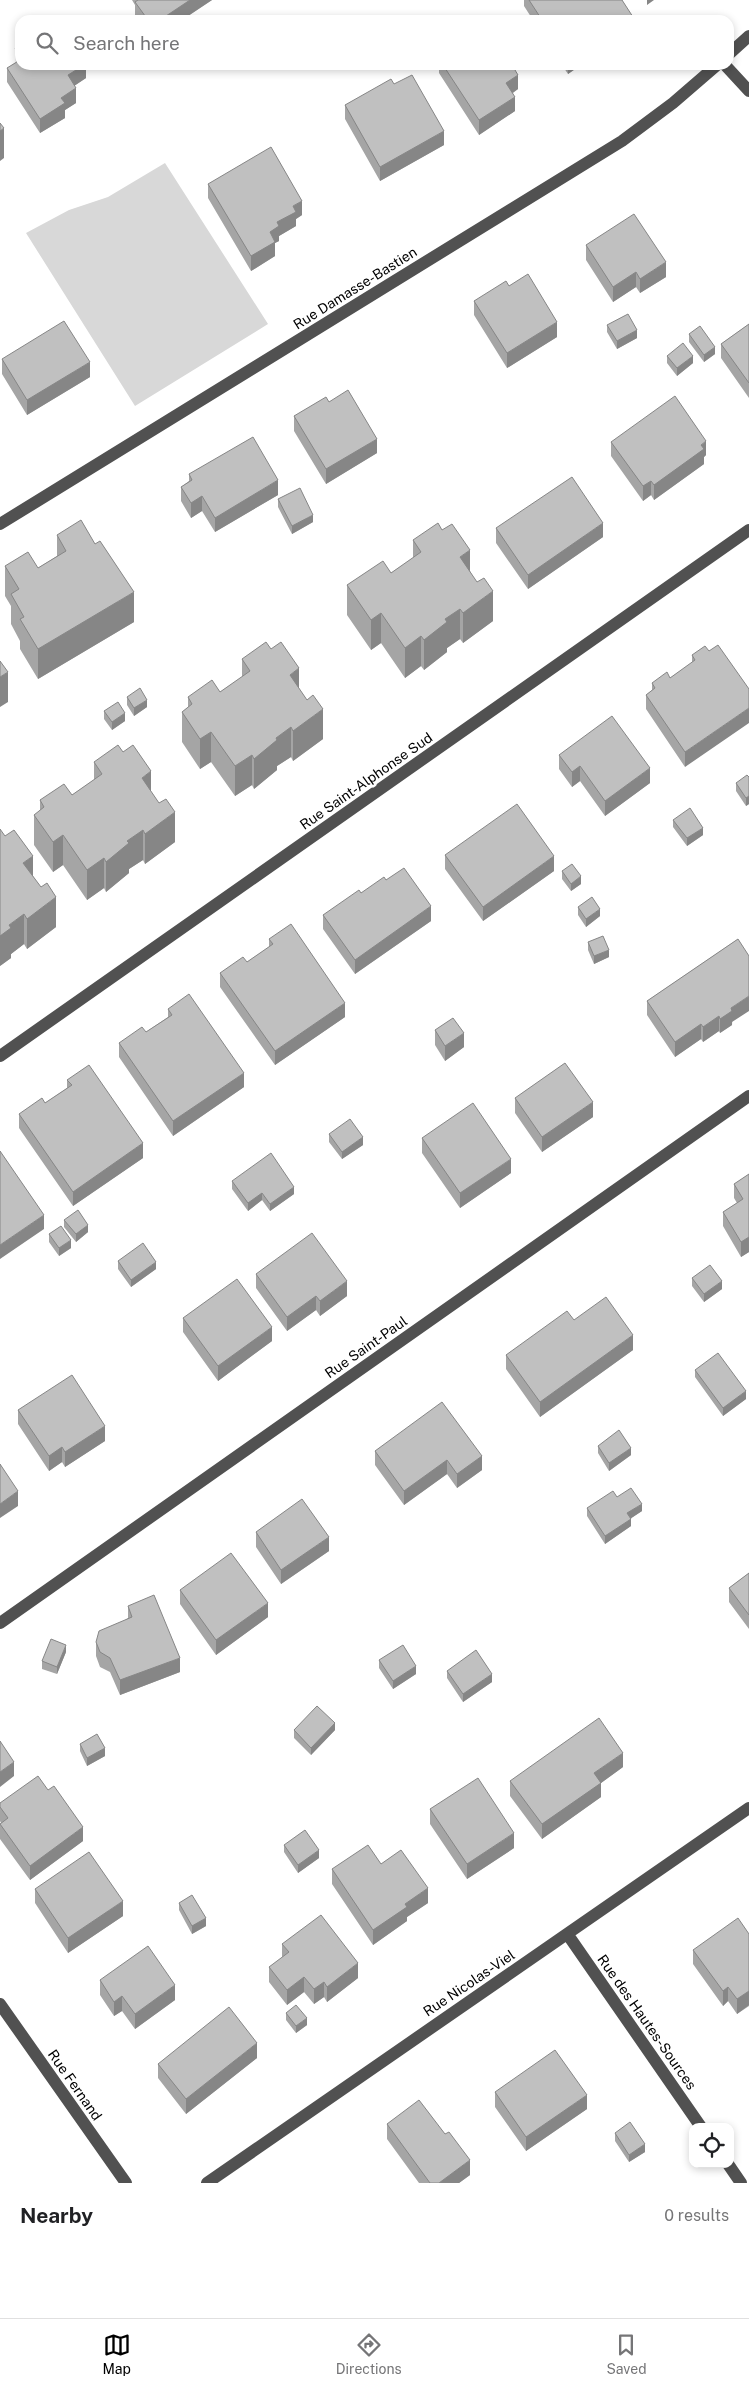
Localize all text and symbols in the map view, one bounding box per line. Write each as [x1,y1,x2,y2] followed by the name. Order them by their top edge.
[15,15,734,70] search box
[33,29,61,57] icon: search
[73,32,180,54] text: Search here
[290,244,420,332] street label: Rue Damasse-Bastien
[297,729,435,833] street label: Rue Saint-Alphonse Sud
[322,1313,410,1381] street label: Rue Saint-Paul
[420,1946,518,2020] street label: Rue Nicolas-Viel
[594,1952,700,2092] street label: Rue des Hautes-Sources
[45,2047,105,2123] street label: Rue Fernand
[689,2123,734,2168] map controls
[689,2123,734,2168] button: locate
[20,2203,93,2228] text: Nearby
[664,2206,729,2225] text: 0 results
[102,2331,131,2377] tab: Map
[336,2331,402,2377] tab: Directions
[606,2331,647,2377] tab: Saved

